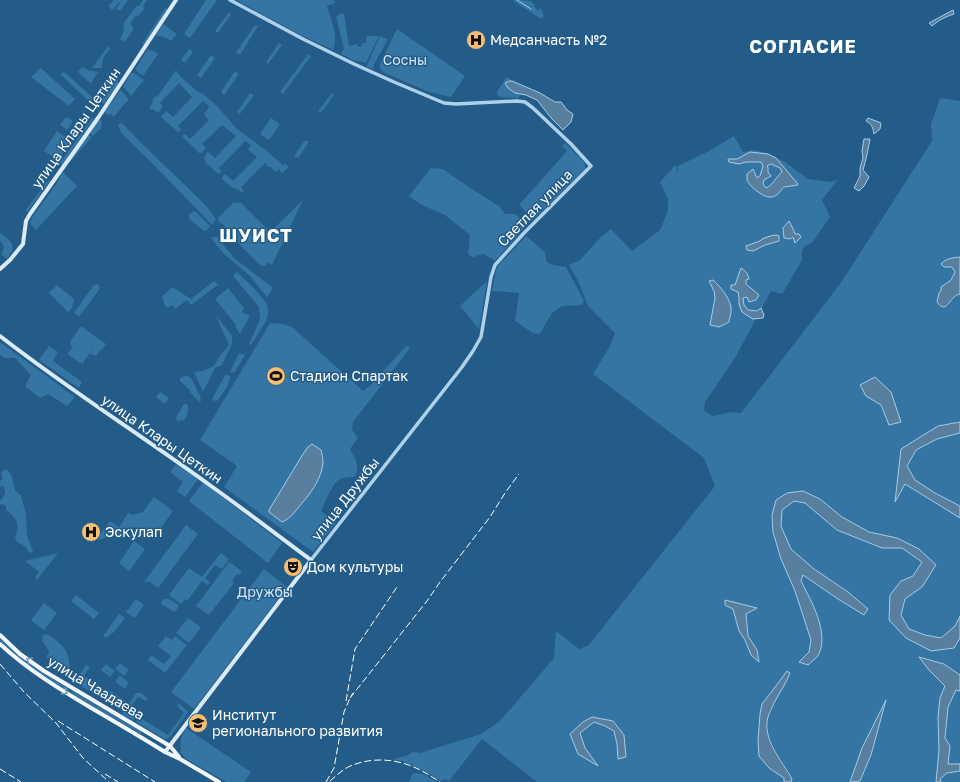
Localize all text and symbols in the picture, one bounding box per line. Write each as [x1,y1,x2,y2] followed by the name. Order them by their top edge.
[465,29,487,51] hospital icon: Медсанчасть №2
[490,31,607,48] place label: Медсанчасть №2
[749,35,857,57] district label: СОГЛАСИЕ
[383,51,427,68] park label: Сосны
[27,64,124,191] street label: улица Клары Цеткин
[494,166,576,250] street label: Светлая улица
[219,224,293,246] district label: ШУИСТ
[265,365,287,387] sports icon: Стадион Спартак
[290,367,408,384] place label: Стадион Спартак
[99,390,226,487] street label: улица Клары Цеткин
[307,454,382,544] street label: улица Дружбы
[80,521,102,543] hospital icon: Эскулап
[105,523,162,540] place label: Эскулап
[282,556,304,578] theatre icon: Дом культуры
[307,558,403,575] place label: Дом культуры
[237,583,293,600] park label: Дружбы
[45,652,148,723] street label: улица Чаадаева
[26,657,33,665] one-way arrow
[61,687,68,695] one-way arrow
[212,706,383,739] place label: Институт регионального развития
[187,712,209,734] school or university icon: Институт регионального развития

